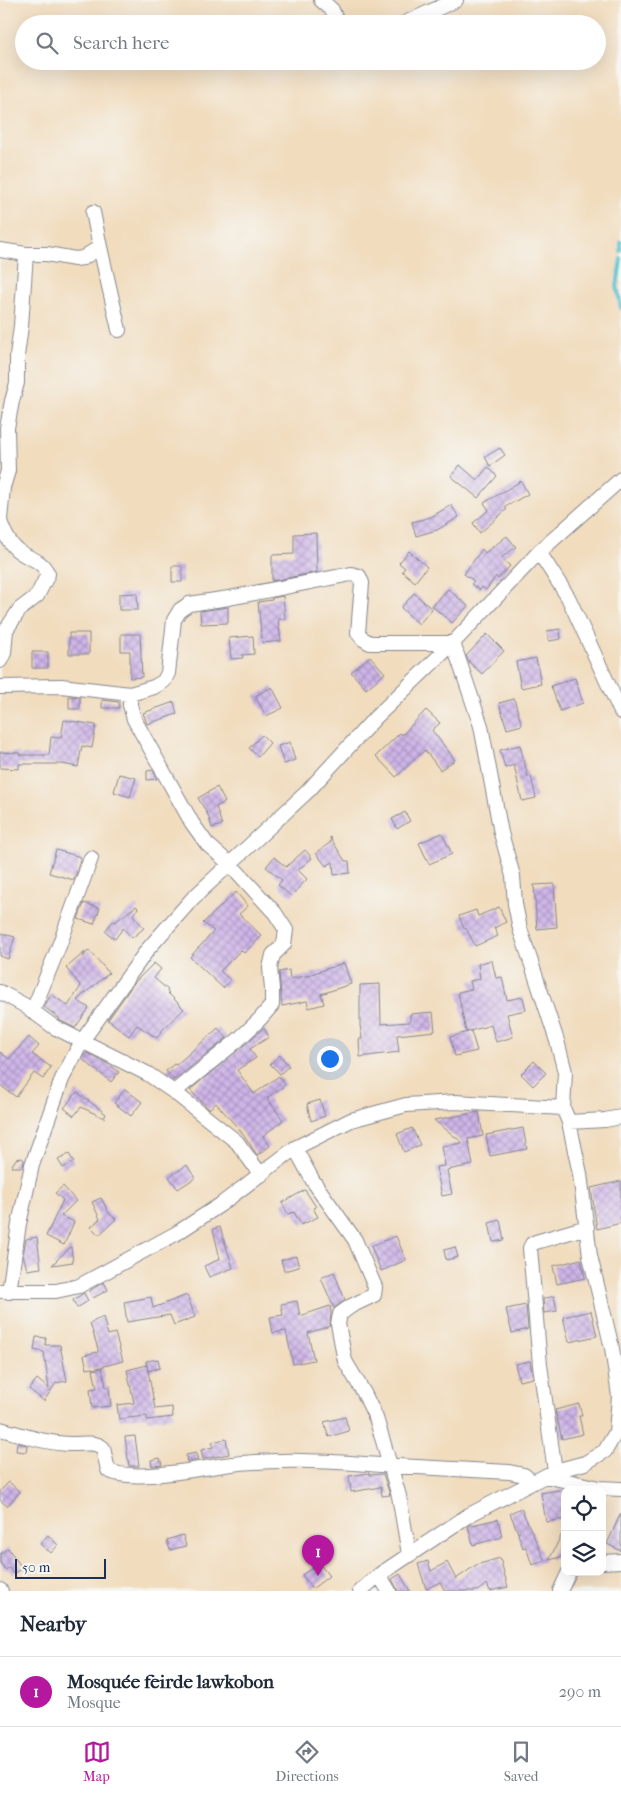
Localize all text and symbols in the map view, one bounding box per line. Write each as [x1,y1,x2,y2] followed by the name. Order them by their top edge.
[15,15,606,70] search box
[33,29,61,57] icon: search
[73,32,169,54] text: Search here
[317,1046,343,1072] your location
[561,1486,606,1576] map controls
[561,1486,606,1531] button: locate
[561,1531,606,1576] button: layers
[302,1535,334,1576] pin: 1
[15,1556,106,1579] scale bar
[22,1559,50,1576] text: 50 m
[20,1612,86,1636] text: Nearby
[67,1671,274,1693] text: Mosquée feirde lawkobon
[33,1682,39,1701] text: 1
[559,1682,601,1701] text: 290 m
[67,1693,121,1712] text: Mosque
[83,1738,111,1785] tab: Map
[276,1738,339,1785] tab: Directions
[504,1738,538,1785] tab: Saved

